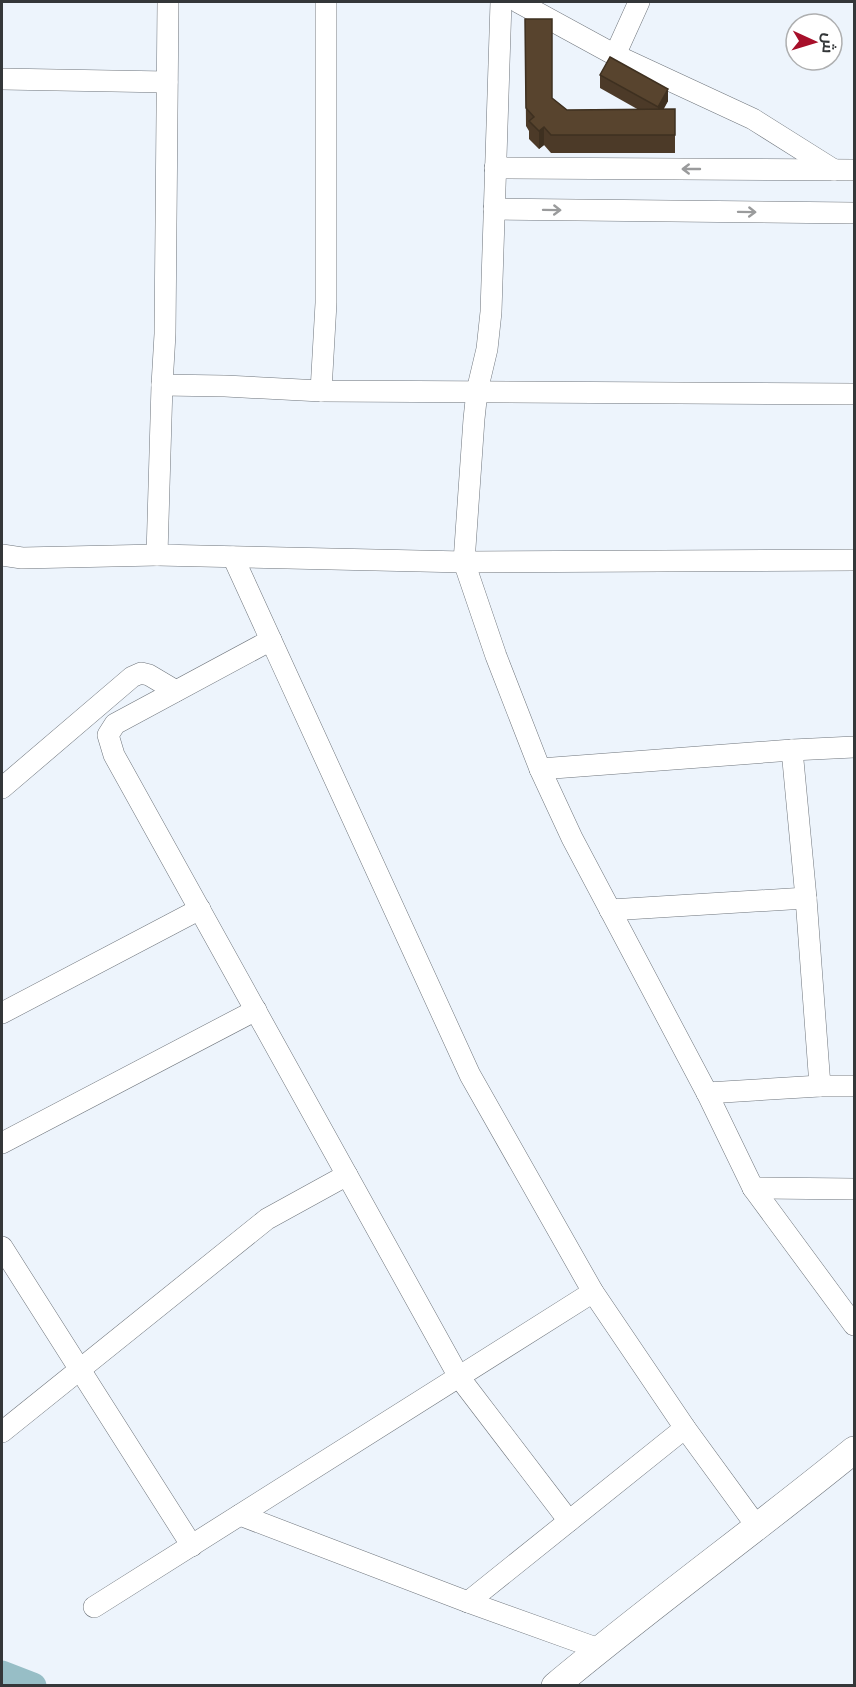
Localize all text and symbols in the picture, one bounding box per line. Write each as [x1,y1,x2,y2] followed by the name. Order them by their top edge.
[784,12,844,72] north arrow
[817,32,841,54] text: ش
[682,163,702,175] one-way arrow
[542,204,562,216] one-way arrow
[737,206,757,218] one-way arrow

